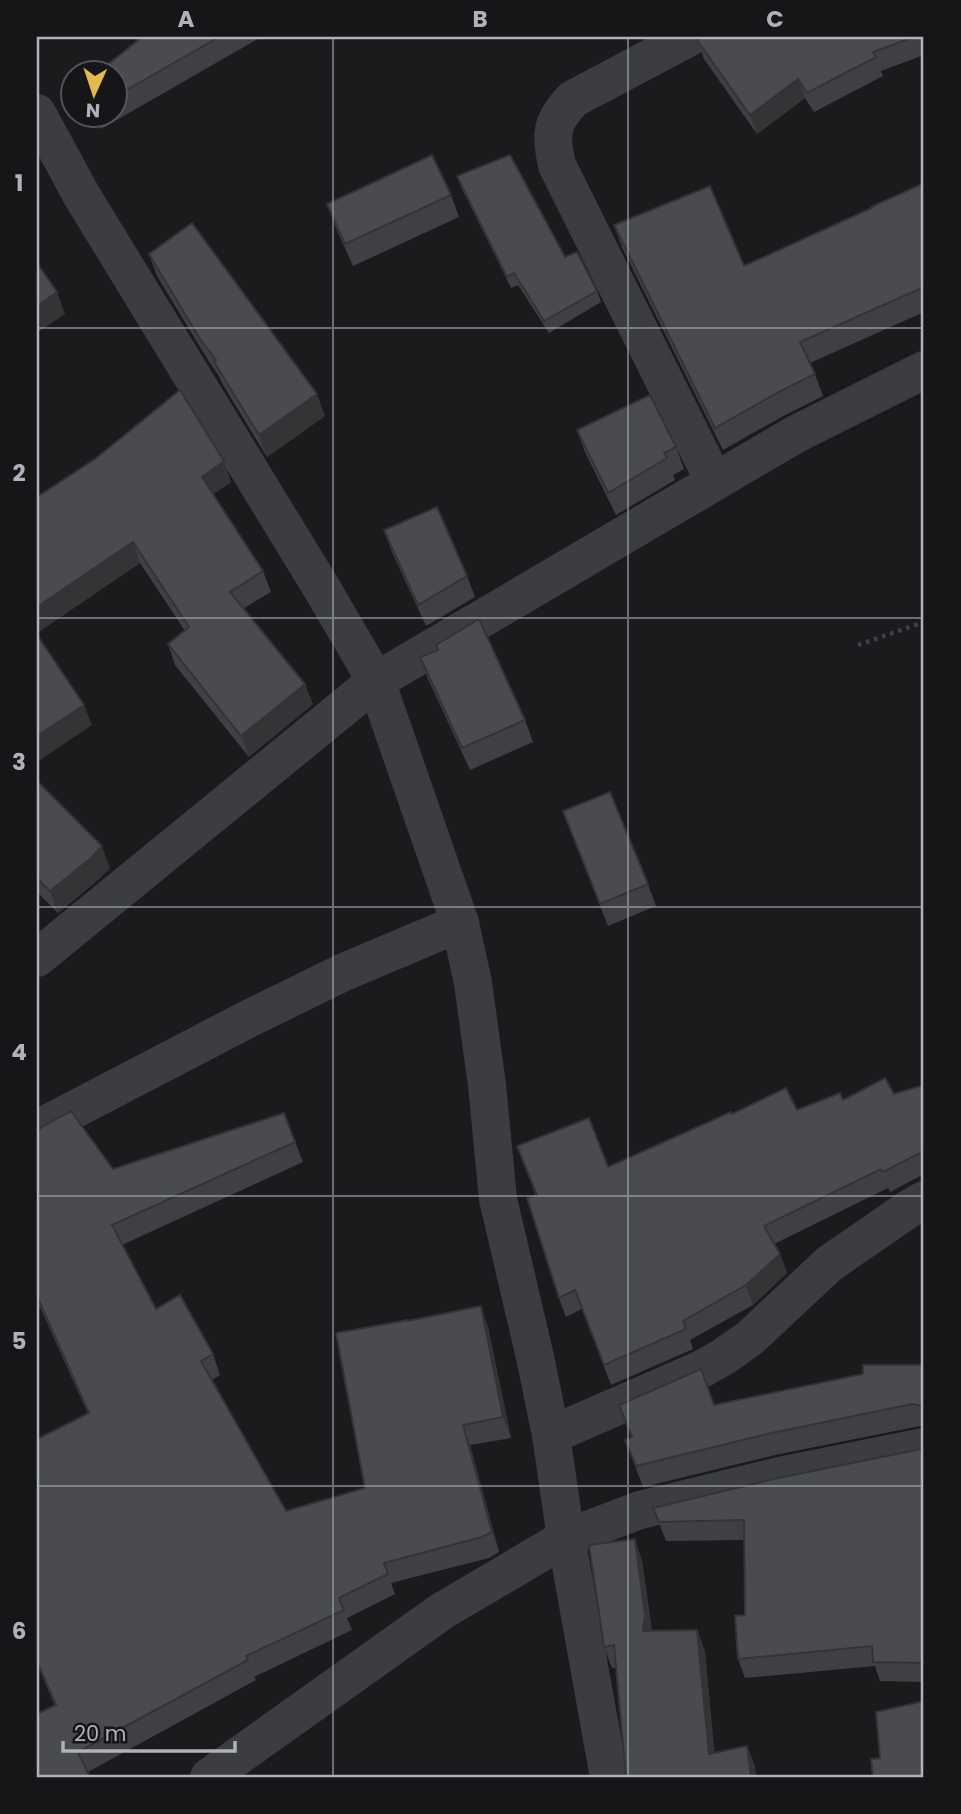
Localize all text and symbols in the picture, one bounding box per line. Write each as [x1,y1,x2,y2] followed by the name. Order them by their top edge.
[178,3,195,35] text: A
[472,3,488,35] text: B
[766,3,784,35] text: C
[60,60,130,130] north arrow
[85,97,101,124] text: N
[15,167,23,199] text: 1
[12,457,26,489] text: 2
[12,746,26,778] text: 3
[11,1036,27,1068] text: 4
[12,1325,26,1357] text: 5
[12,1615,26,1647] text: 6
[63,1709,234,1753] scale bar
[74,1719,127,1748] text: 20 m

